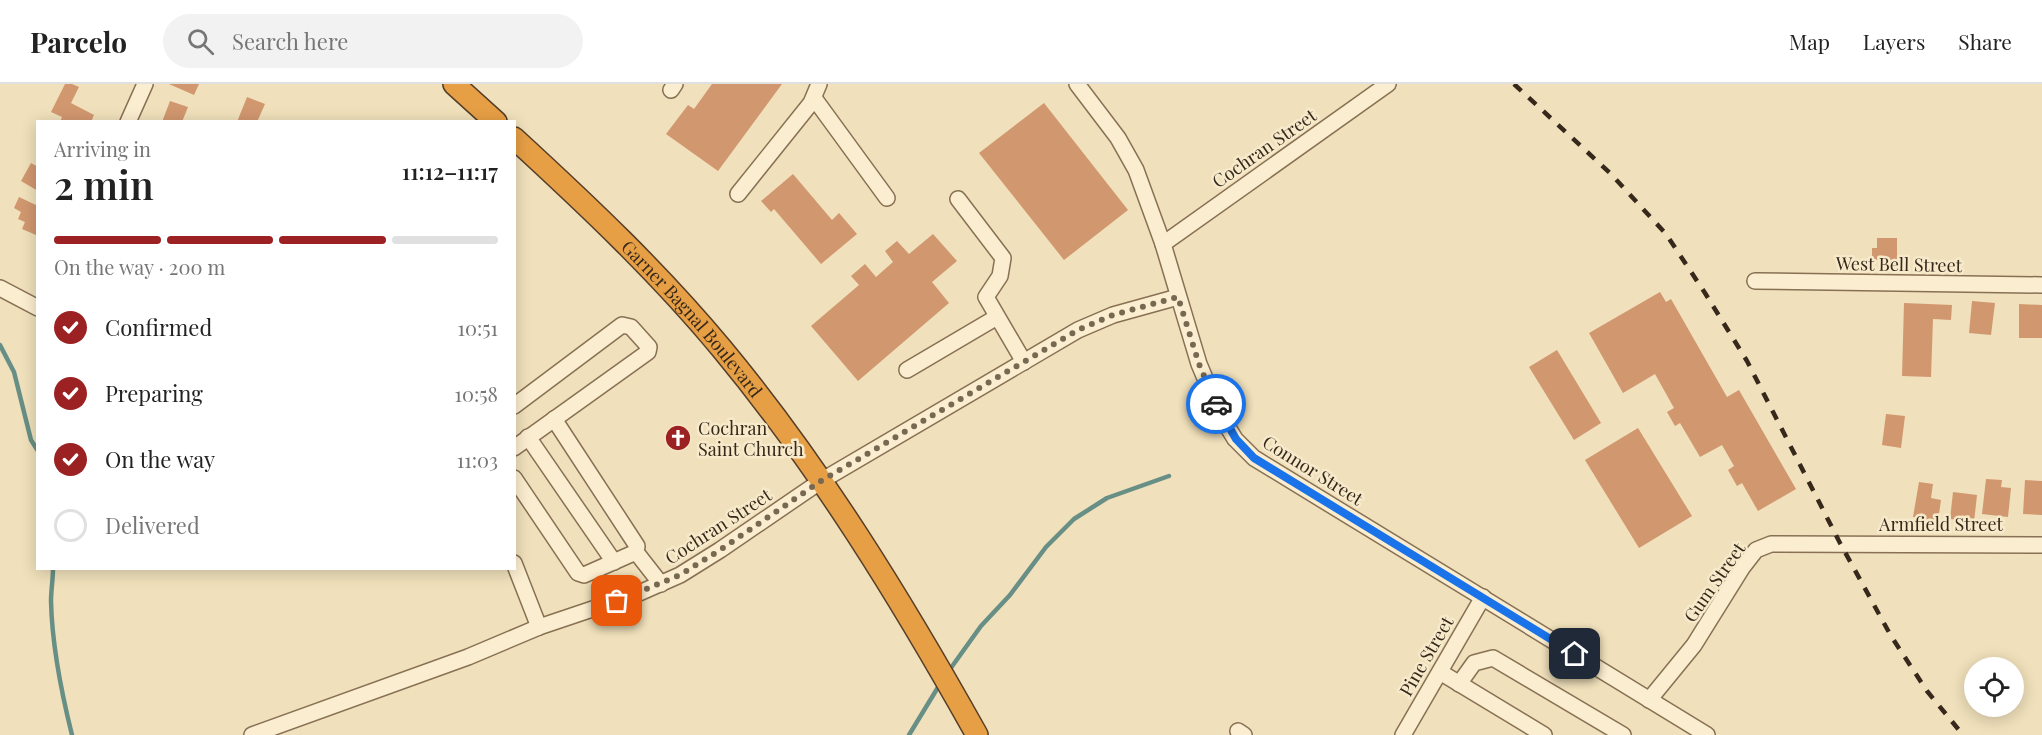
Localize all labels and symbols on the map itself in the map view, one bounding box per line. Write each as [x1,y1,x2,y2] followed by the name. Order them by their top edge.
[1207,103,1321,193] street label: Cochran Street
[616,235,768,402] street label: Garner Bagnal Boulevard
[1835,251,1963,277] street label: West Bell Street
[1186,374,1246,434] courier
[698,416,804,461] place label: Cochran Saint Church
[663,423,693,453] church icon: Cochran Saint Church
[1258,430,1368,511] street label: Connor Street
[660,482,776,569] street label: Cochran Street
[1878,512,2004,536] street label: Armfield Street
[1678,537,1751,627] street label: Gum Street
[591,575,642,626] pin
[1393,611,1459,700] street label: Pine Street
[1549,628,1600,679] pin

